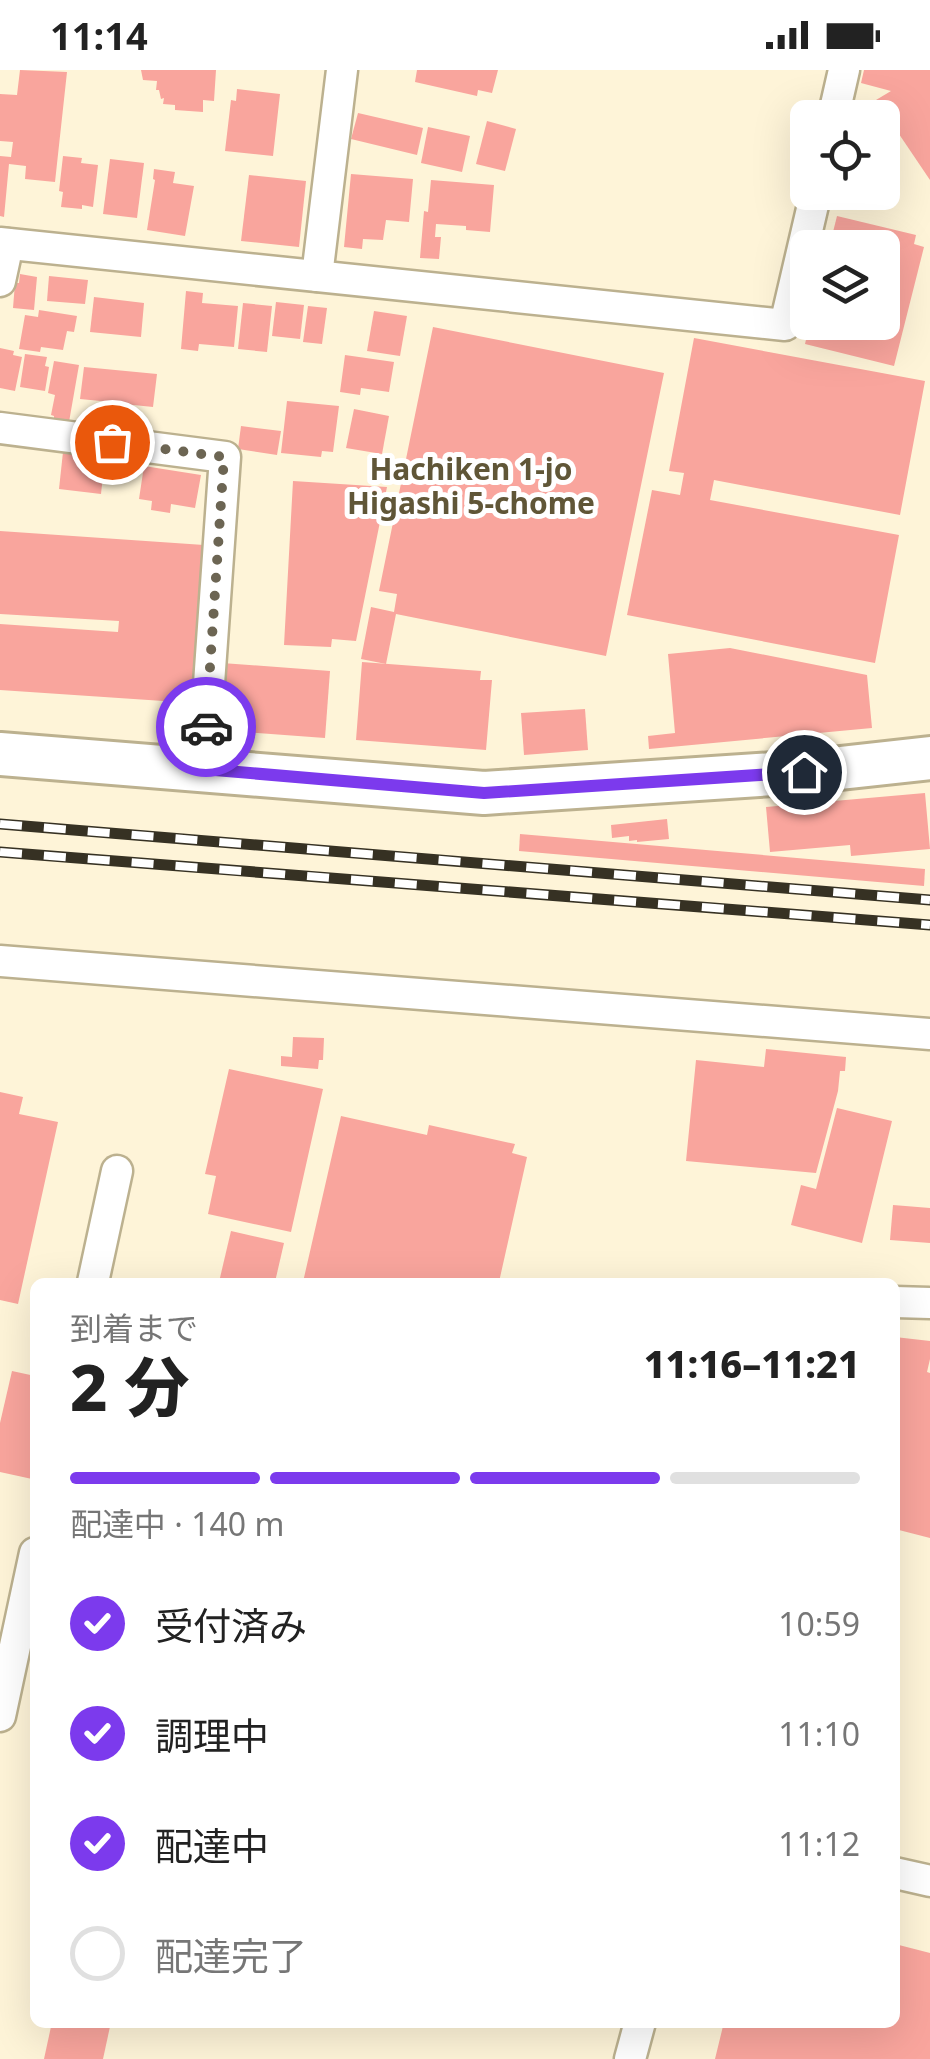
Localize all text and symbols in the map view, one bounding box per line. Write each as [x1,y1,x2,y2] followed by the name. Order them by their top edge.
[50,9,148,61] text: 11:14
[790,100,900,340] map controls
[790,100,900,210] button: locate
[790,230,900,340] button: layers
[70,400,155,485] pin
[85,415,140,470] icon: bag
[347,448,595,523] district label: Hachiken 1-jo Higashi 5-chome
[156,677,256,777] courier
[179,700,234,755] icon: car
[762,730,847,815] pin
[777,745,832,800] icon: home
[70,1306,198,1349] text: 到着まで
[644,1337,860,1389] text: 11:16–11:21
[70,1342,189,1430] text: 2 分
[70,1502,284,1545] text: 配達中 · 140 m
[70,1596,125,1651] icon: check
[155,1599,307,1651] text: 受付済み
[778,1602,860,1645] text: 10:59
[70,1706,125,1761] icon: check
[155,1709,269,1761] text: 調理中
[778,1712,860,1755] text: 11:10
[70,1816,125,1871] icon: check
[155,1819,269,1871] text: 配達中
[778,1822,860,1865] text: 11:12
[155,1929,307,1981] text: 配達完了

